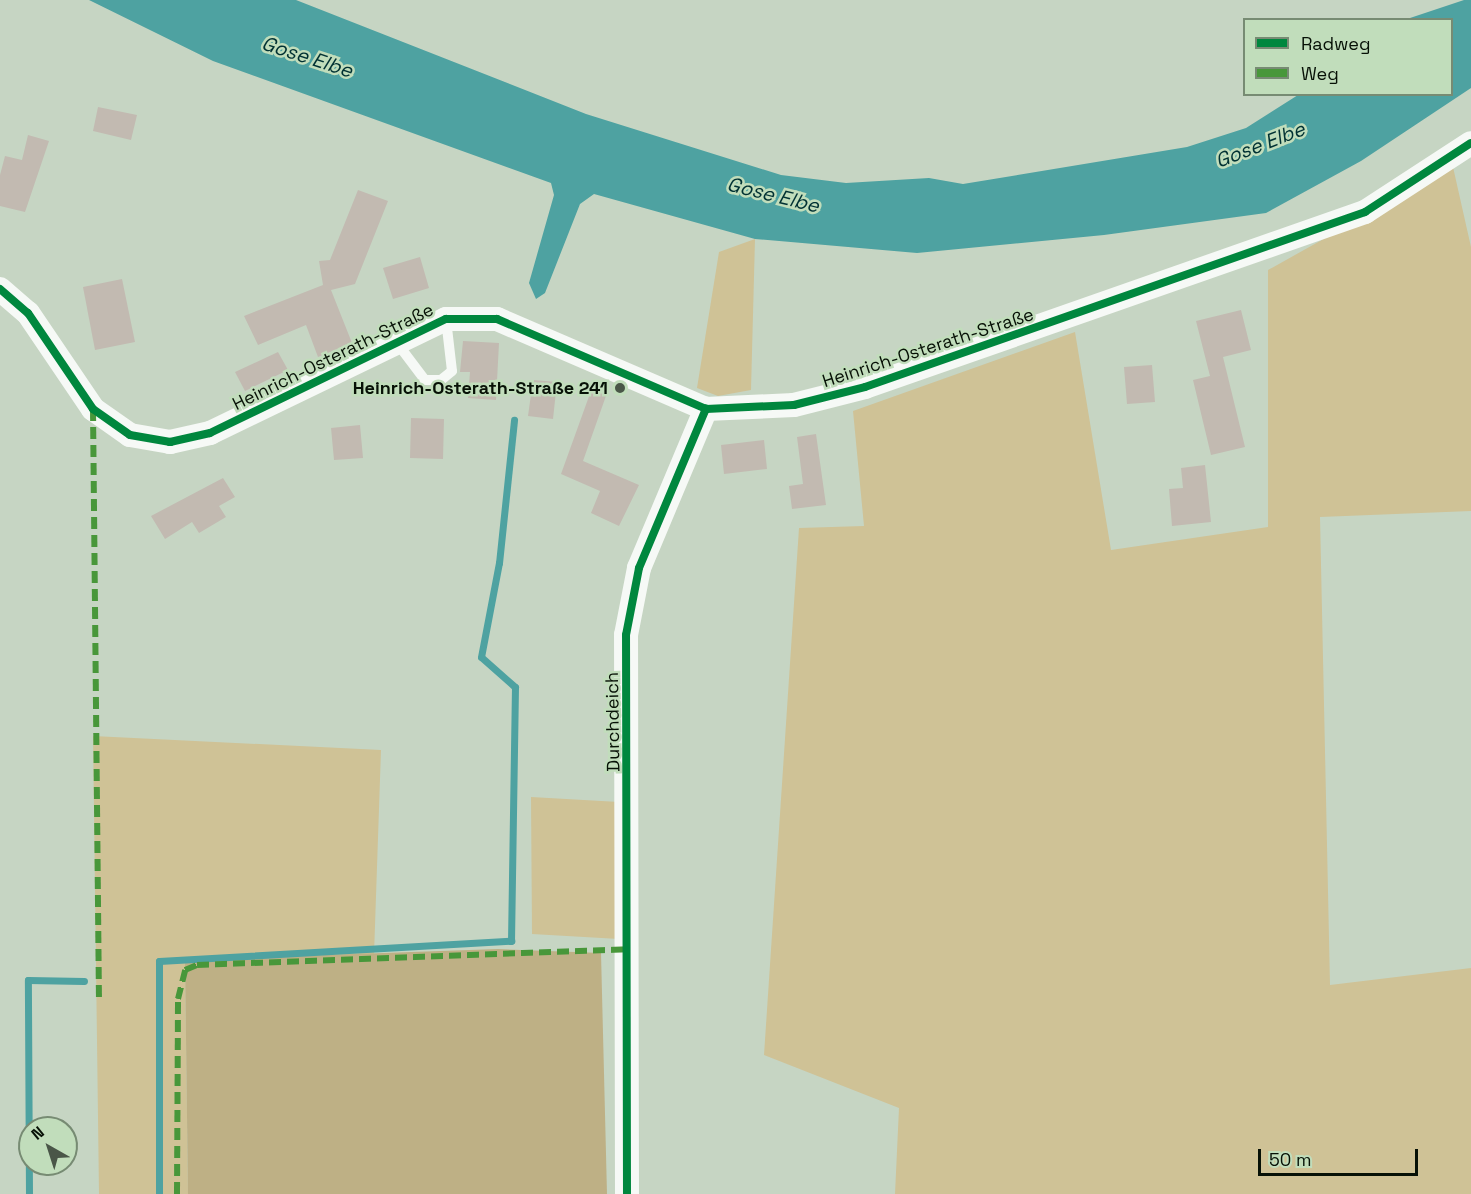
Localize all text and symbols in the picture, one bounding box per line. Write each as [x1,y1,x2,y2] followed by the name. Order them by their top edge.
[1243,18,1453,96] legend
[259,31,355,83] water label: Gose Elbe
[1301,32,1371,55] text: Radweg
[1301,62,1339,85] text: Weg
[1212,117,1308,173] water label: Gose Elbe
[725,172,821,218] water label: Gose Elbe
[229,299,437,415] street label: Heinrich-Osterath-Straße
[820,304,1036,392] street label: Heinrich-Osterath-Straße
[353,377,608,399] place label: Heinrich-Osterath-Straße 241
[613,381,627,395] marker: Heinrich-Osterath-Straße 241
[601,672,625,772] street label: Durchdeich
[18,1116,78,1176] north arrow
[27,1122,48,1145] text: N
[1261,1137,1422,1175] scale bar
[1269,1148,1311,1171] text: 50 m

